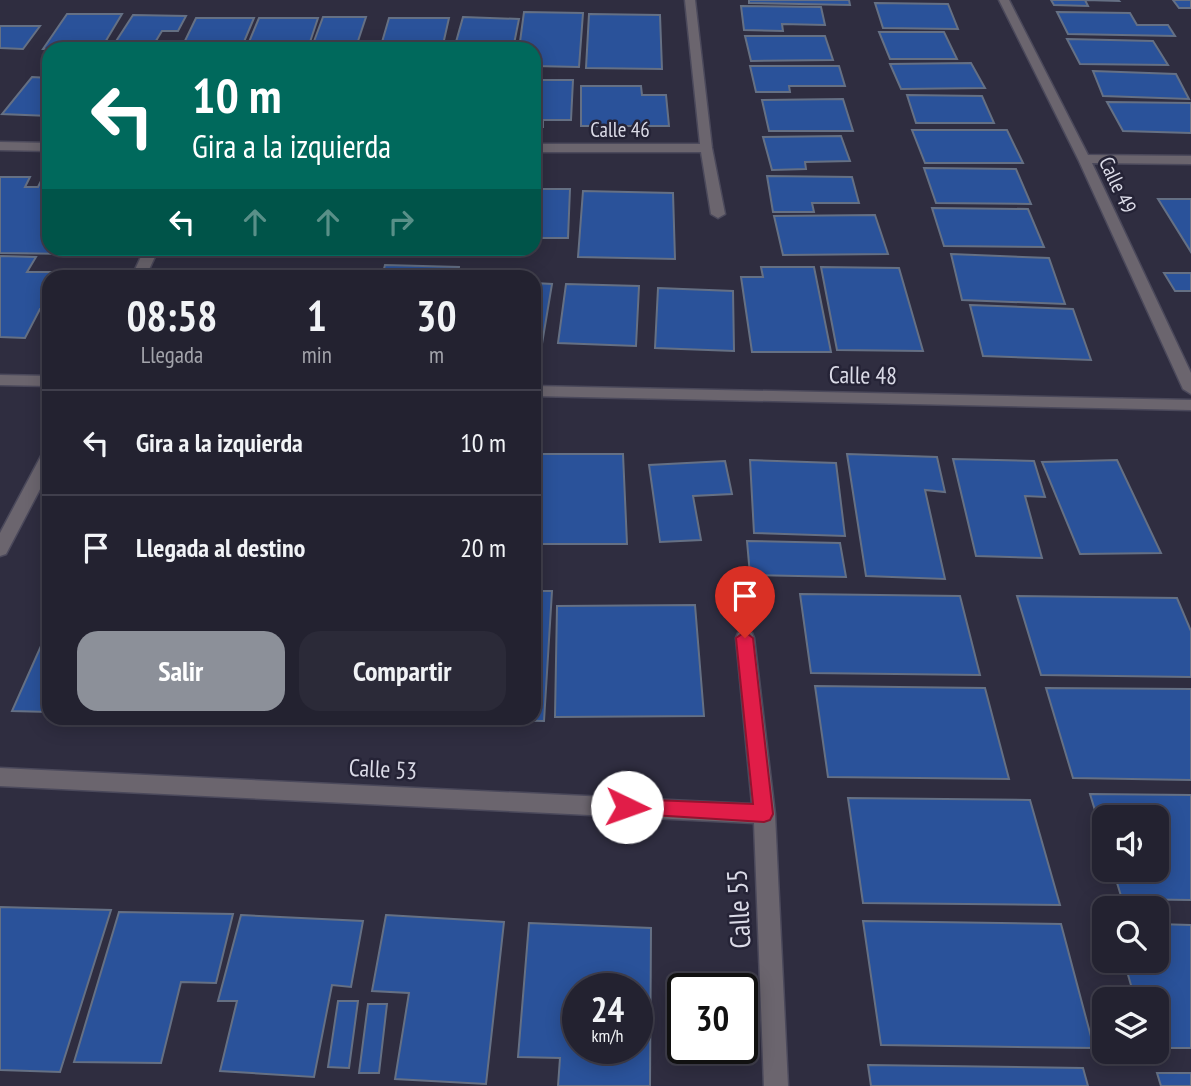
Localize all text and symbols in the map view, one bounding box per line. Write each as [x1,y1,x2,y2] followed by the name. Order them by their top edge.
[192,63,281,127] text: 10 m
[77,70,168,161] icon: left
[590,116,650,143] street label: Calle 46
[192,125,391,167] text: Gira a la izquierda
[1093,152,1143,218] street label: Calle 49
[163,203,201,241] icon: left
[236,203,274,241] icon: ahead
[309,203,347,241] icon: ahead
[382,203,420,241] icon: right
[126,288,217,343] text: 08:58
[307,288,327,343] text: 1
[416,288,456,343] text: 30
[141,340,203,369] text: Llegada
[302,340,332,369] text: min
[429,340,444,369] text: m
[829,359,897,391] street label: Calle 48
[77,424,115,462] icon: left
[136,426,303,459] text: Gira a la izquierda
[460,426,506,459] text: 10 m
[77,529,115,567] icon: arrive
[136,531,305,564] text: Llegada al destino
[460,531,506,564] text: 20 m
[715,566,775,638] pin
[726,577,764,615] icon: arrive
[77,631,285,711] button: Salir
[299,631,506,711] button: Compartir
[348,752,418,786] street label: Calle 53
[590,770,664,844] position arrow
[1092,805,1169,1064] map controls
[1092,805,1169,882] button: sound
[717,868,759,950] street label: Calle 55
[1092,896,1169,973] button: search
[667,973,758,1064] speed limit sign: 30
[591,986,624,1032] text: 24
[1092,987,1169,1064] button: layers
[592,1024,623,1047] text: km/h

